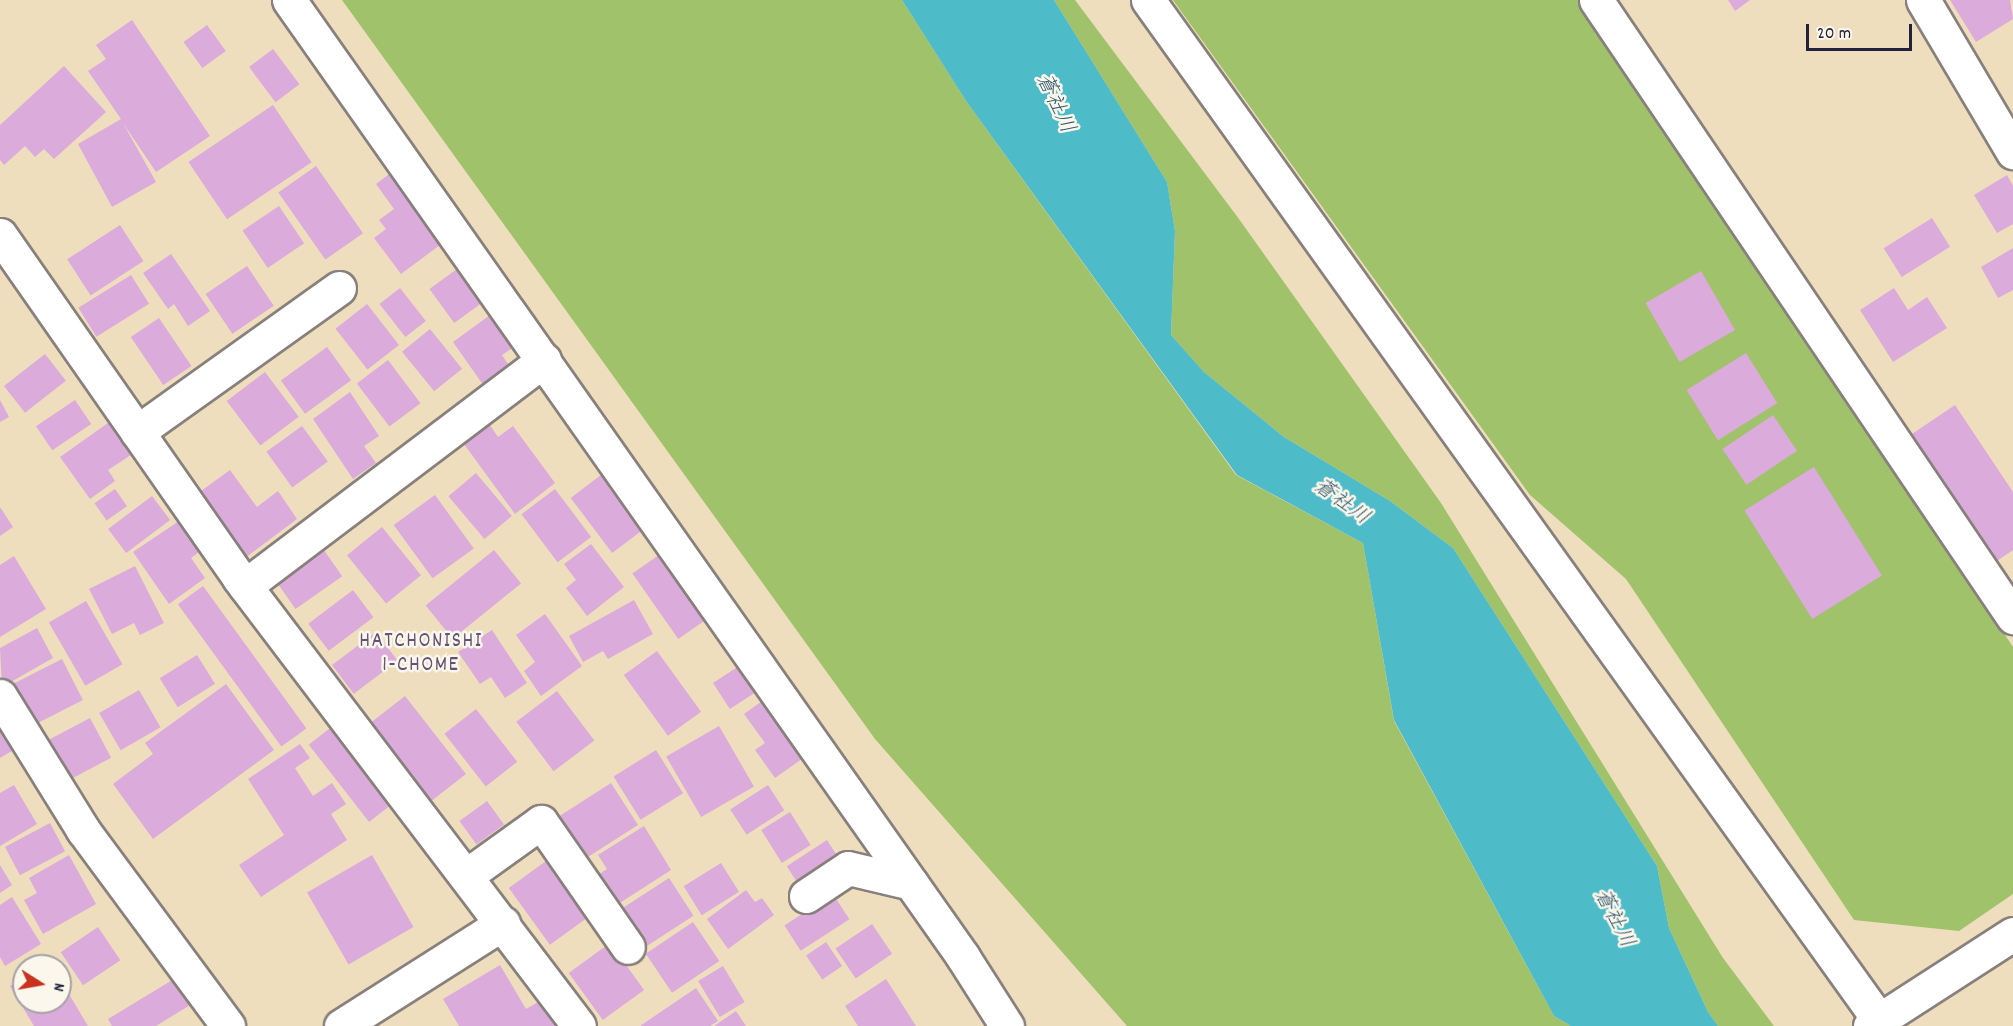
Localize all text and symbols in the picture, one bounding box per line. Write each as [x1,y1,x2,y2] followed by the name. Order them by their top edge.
[1809,12,1916,50] scale bar
[1817,22,1851,47] text: 20 m
[1029,70,1079,138] water label: 蒼社川
[1308,474,1374,532] water label: 蒼社川
[359,629,483,679] district label: HATCHONISHI 1-CHOME
[1587,885,1639,953] water label: 蒼社川
[12,954,72,1014] north arrow
[46,981,70,993] text: N

